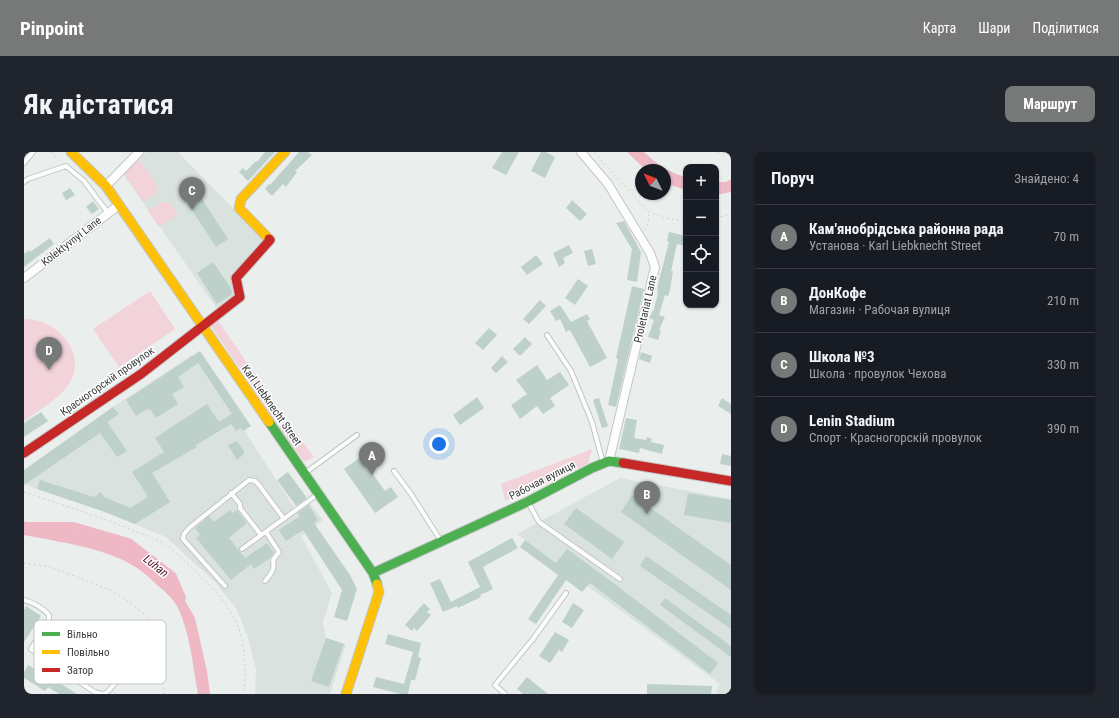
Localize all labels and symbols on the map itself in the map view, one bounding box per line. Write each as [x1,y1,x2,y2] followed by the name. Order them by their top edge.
[635,164,671,200] north arrow
[179,177,205,210] pin: C
[39,214,104,269] street label: Kolektyvnyi Lane
[631,274,660,344] street label: Proletariat Lane
[36,337,62,370] pin: D
[58,344,157,419] street label: Красногорскій провулок
[239,362,304,448] street label: Karl Liebknecht Street
[429,434,449,454] your location
[359,442,385,475] pin: A
[507,458,578,503] street label: Рабочая вулиця
[634,481,660,514] pin: B
[141,552,172,580] water label: Luhan
[34,620,166,684] legend
[67,628,98,641] text: Вільно
[67,646,110,659] text: Повільно
[67,664,93,677] text: Затор

